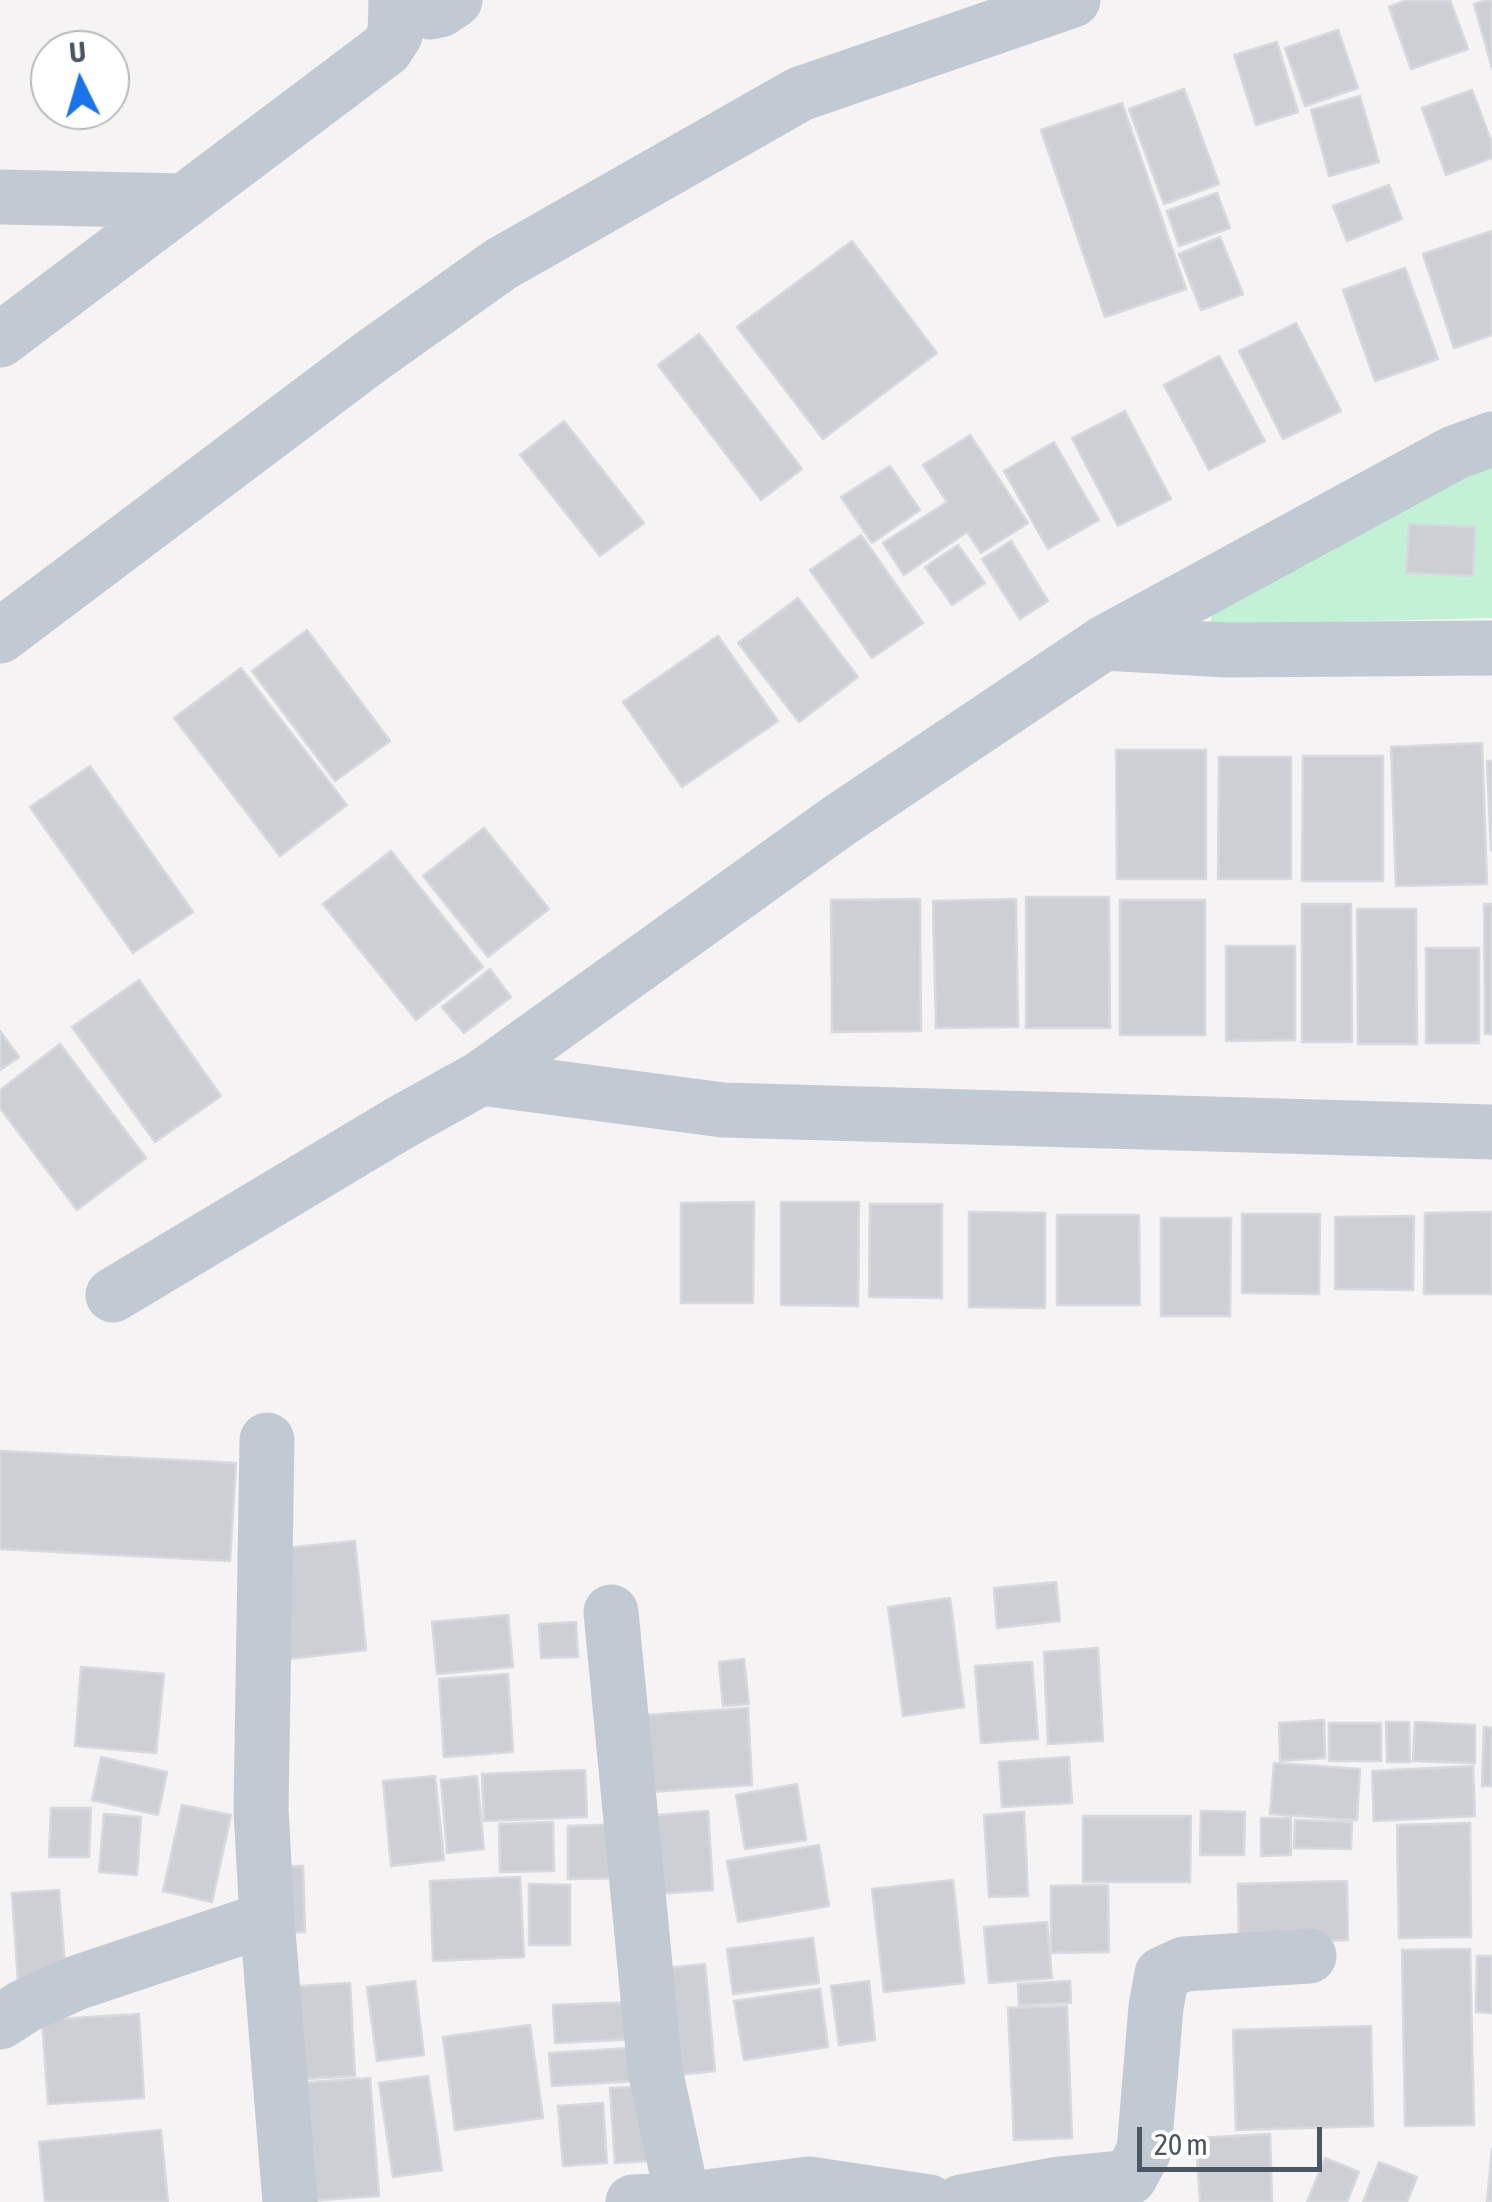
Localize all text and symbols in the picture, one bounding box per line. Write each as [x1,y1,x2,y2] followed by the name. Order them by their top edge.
[30,30,130,130] north arrow
[68,35,87,69] text: U
[1142,2107,1327,2169] scale bar
[1154,2127,1208,2161] text: 20 m

